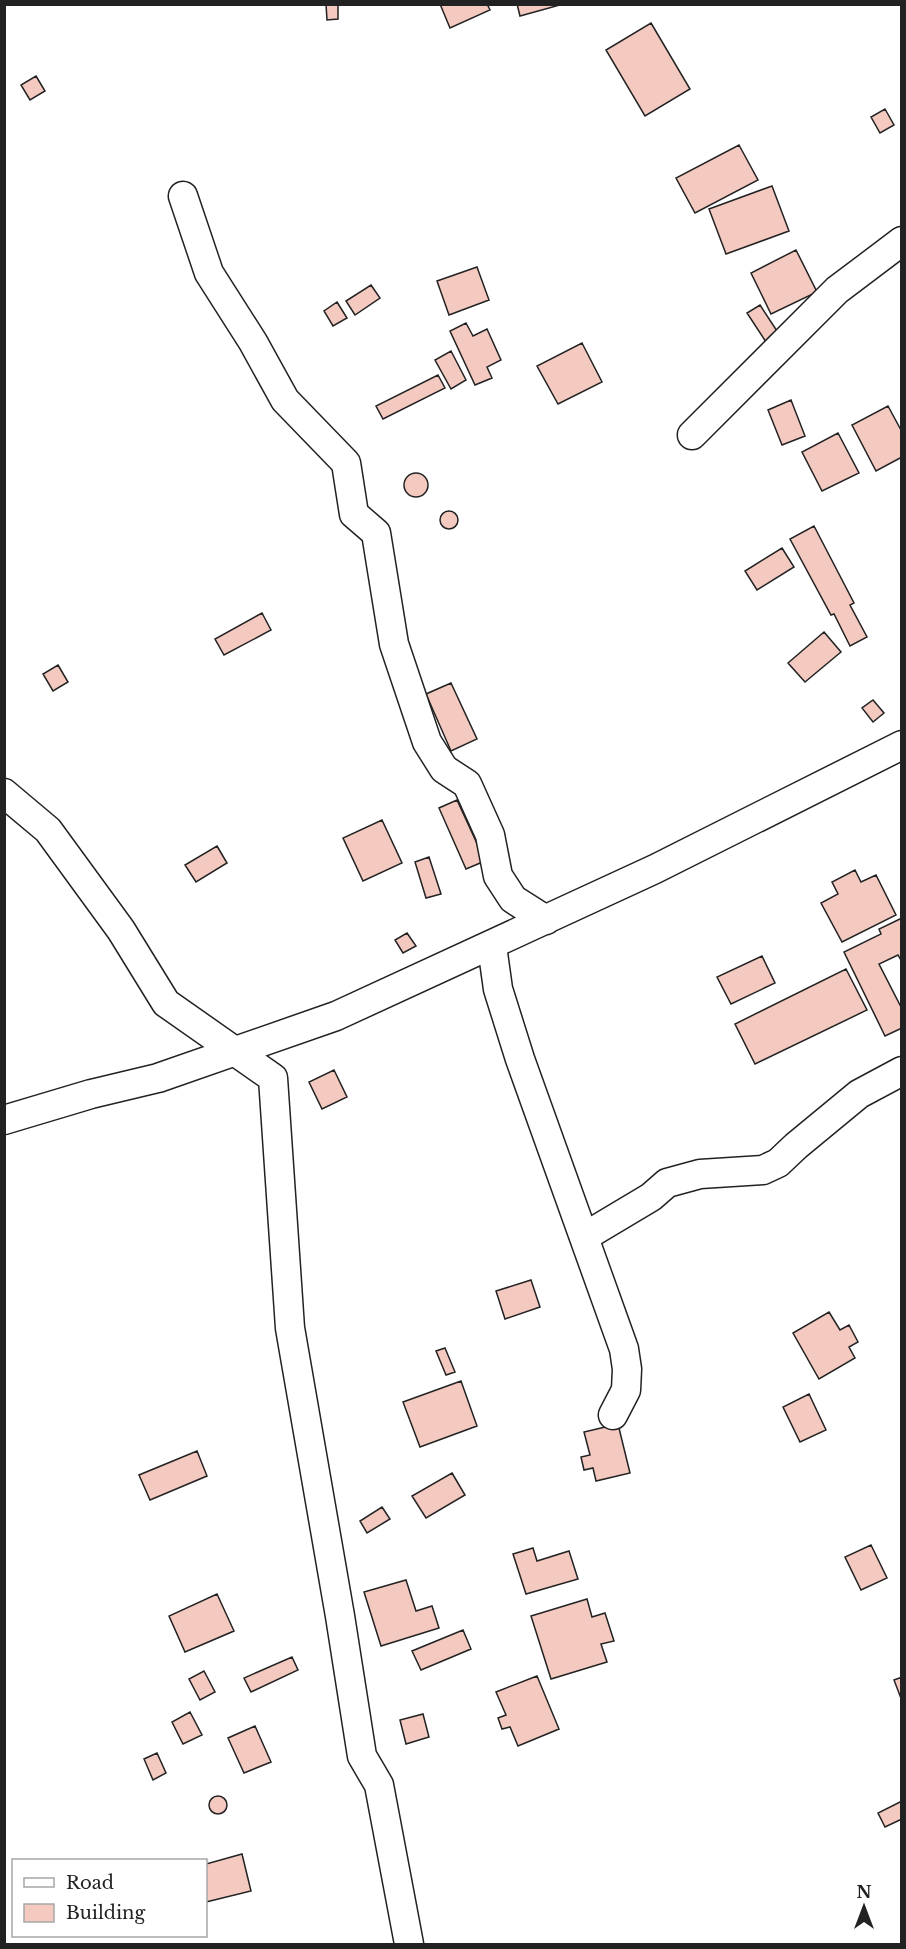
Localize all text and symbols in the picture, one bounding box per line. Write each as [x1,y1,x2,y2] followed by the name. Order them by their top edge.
[12,1859,207,1937] legend
[66,1872,114,1894] text: Road
[834,1877,894,1937] north arrow
[856,1882,872,1902] text: N
[66,1902,145,1924] text: Building

